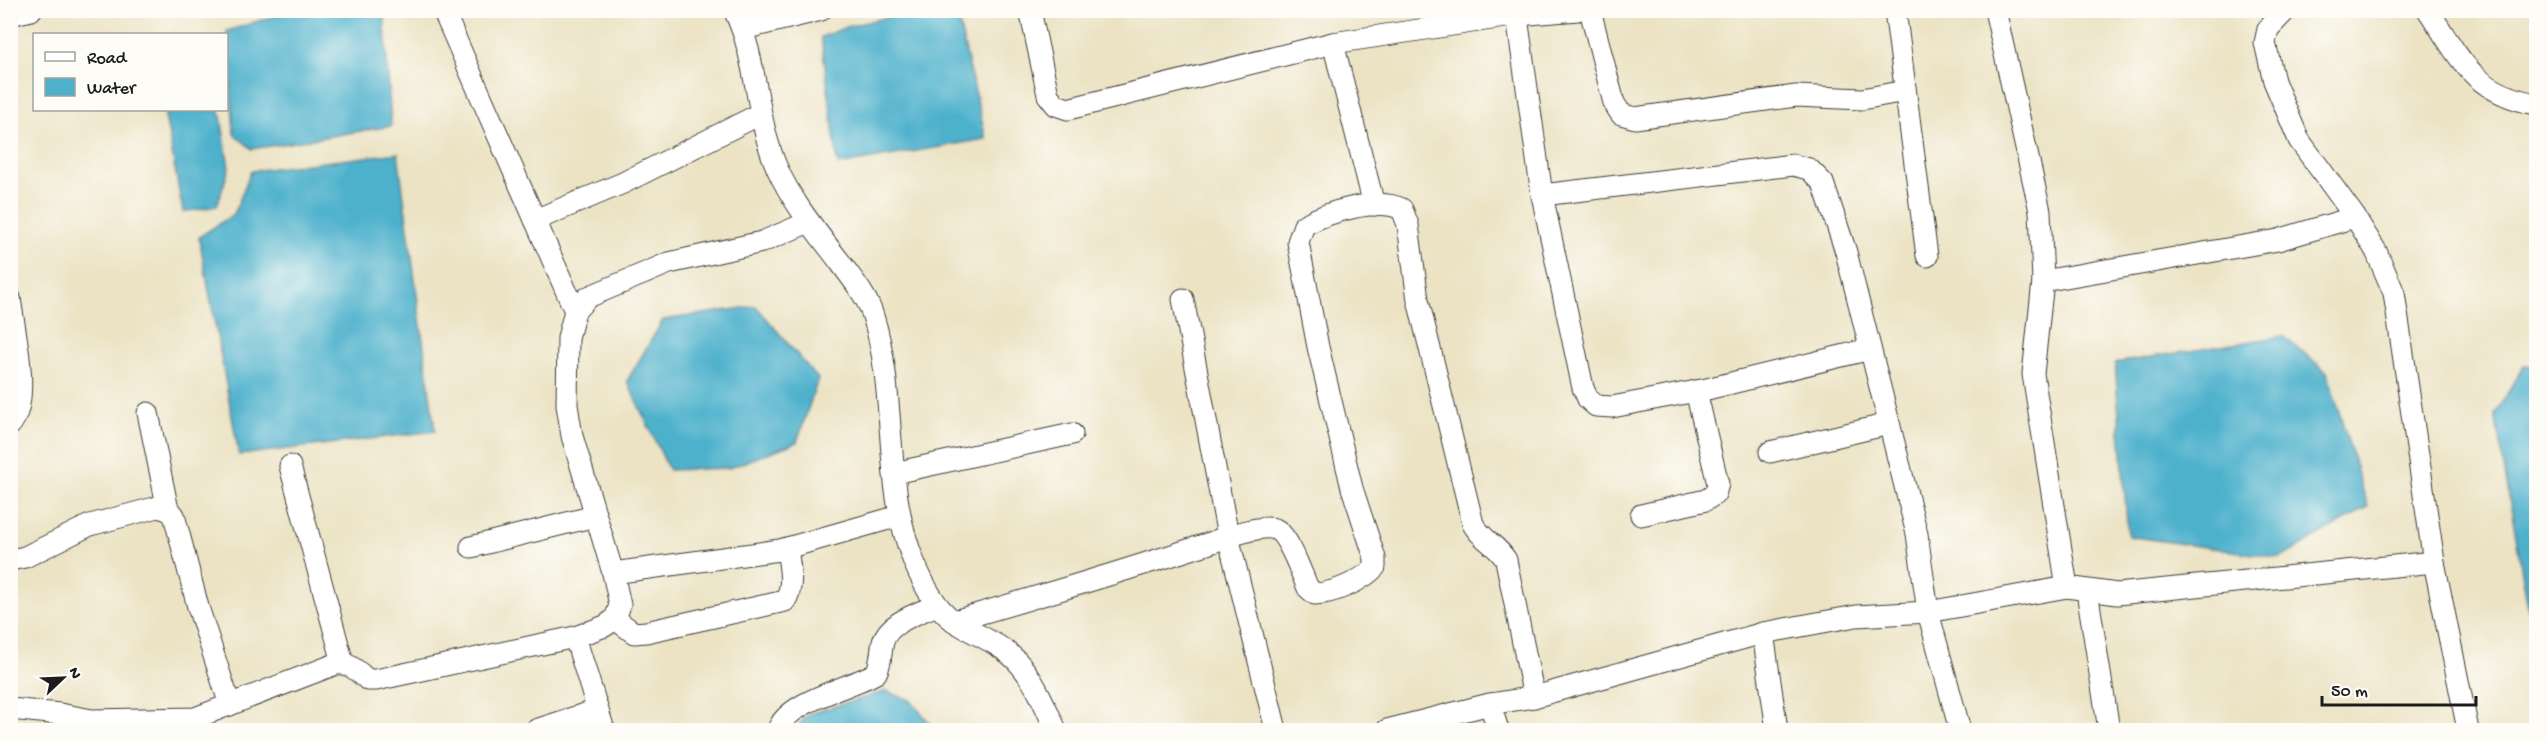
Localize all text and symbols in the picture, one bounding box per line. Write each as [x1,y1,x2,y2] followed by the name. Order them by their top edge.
[33,33,228,111] legend
[87,49,128,70] text: Road
[87,79,137,100] text: Water
[33,648,93,708] north arrow
[63,665,85,683] text: N
[2322,669,2476,707] scale bar
[2331,682,2368,703] text: 50 m

